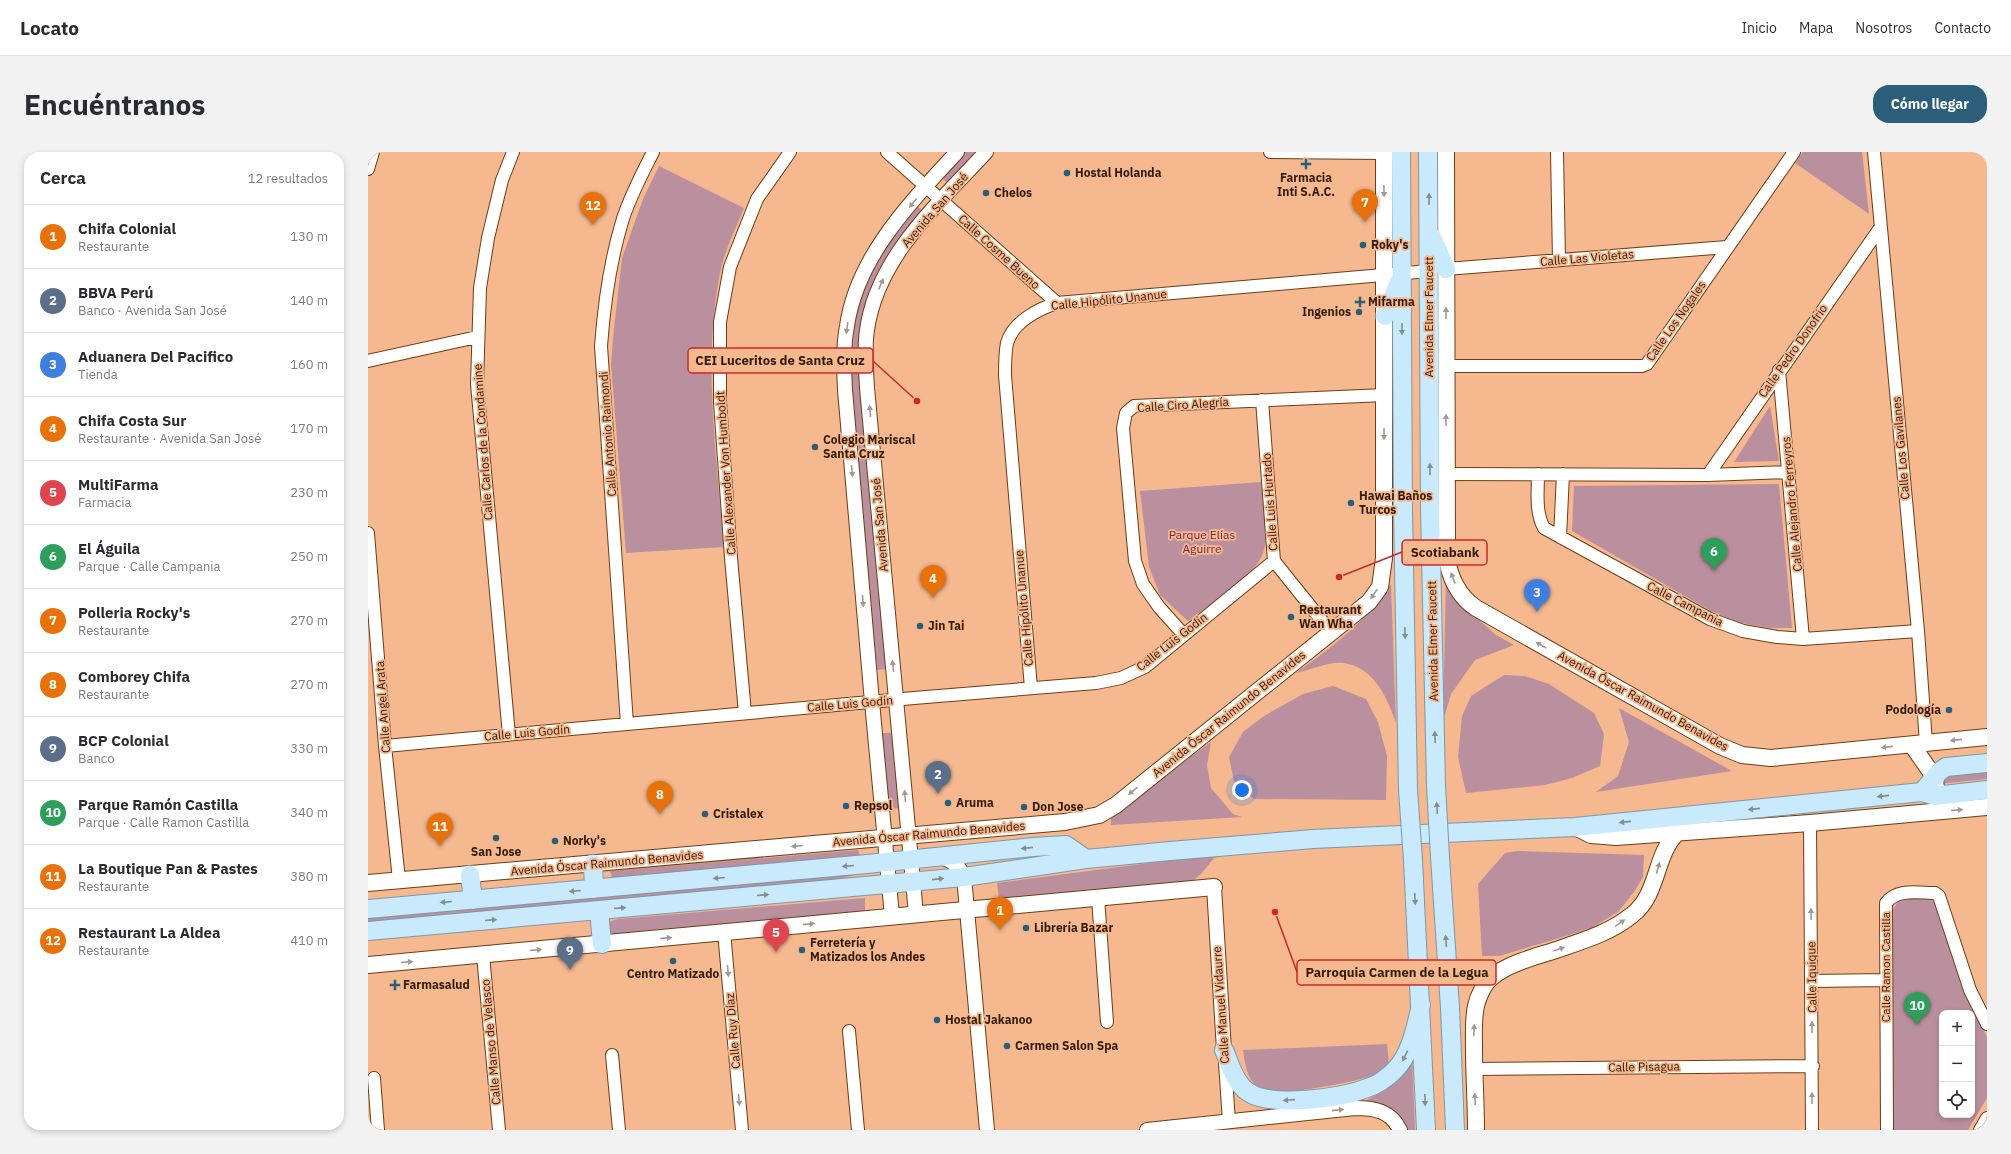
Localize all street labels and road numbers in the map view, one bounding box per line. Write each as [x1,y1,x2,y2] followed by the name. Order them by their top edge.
[898,169,971,250] street label: Avenida San José
[956,211,1043,292] street label: Calle Cosme Bueno
[1539,246,1635,269] street label: Calle Las Violetas
[1421,257,1436,377] street label: Avenida Elmer Faucett
[1642,278,1709,364] street label: Calle Los Nogales
[1050,286,1168,313] street label: Calle Hipólito Unanue
[1755,301,1831,400] street label: Calle Pedro Donofrio
[470,363,495,521] street label: Calle Carlos de la Condamine
[596,371,619,497] street label: Calle Antonio Raimondi
[712,390,739,556] street label: Calle Alexander Von Humboldt
[1137,394,1230,415] street label: Calle Ciro Alegría
[1889,396,1912,500] street label: Calle Los Gavilanes
[1778,436,1805,572] street label: Calle Alejandro Ferreyros
[1259,452,1280,552] street label: Calle Luis Hurtado
[868,477,891,573] street label: Avenida San José
[1011,549,1036,667] street label: Calle Hipólito Unanue
[1645,578,1726,629] street label: Calle Campania
[1424,581,1441,702] street label: Avenida Elmer Faucett
[1133,609,1210,674] street label: Calle Luis Godín
[1149,647,1309,780] street label: Avenida Óscar Raimundo Benavides
[1555,647,1732,754] street label: Avenida Óscar Raimundo Benavides
[372,660,393,754] street label: Calle Angel Arata
[806,692,893,715] street label: Calle Luis Godín
[483,721,570,744] street label: Calle Luis Godín
[832,818,1026,849] street label: Avenida Óscar Raimundo Benavides
[510,847,704,878] street label: Avenida Óscar Raimundo Benavides
[1878,911,1893,1022] street label: Calle Ramon Castilla
[1803,941,1820,1013] street label: Calle Iquique
[1209,945,1232,1064] street label: Calle Manuel Vidaurre
[478,978,503,1106] street label: Calle Manso de Velasco
[722,992,743,1070] street label: Calle Ruy Díaz
[1608,1058,1681,1075] street label: Calle Pisagua

